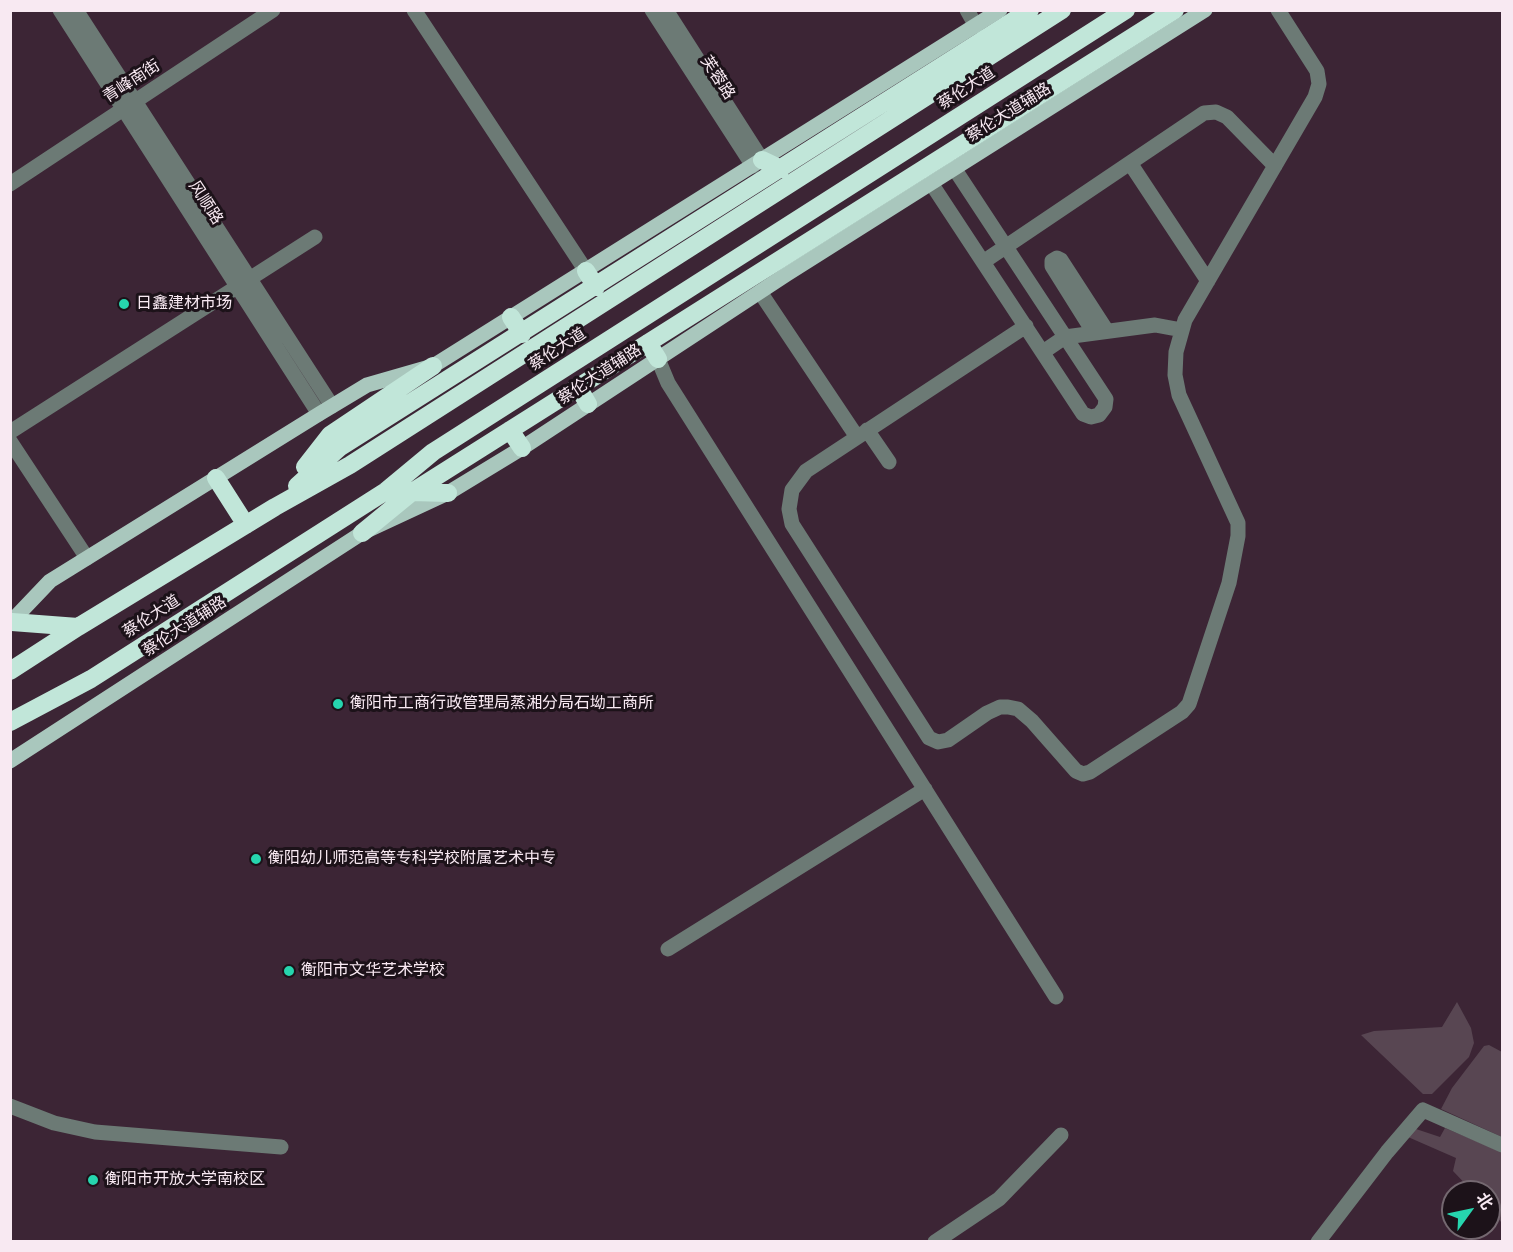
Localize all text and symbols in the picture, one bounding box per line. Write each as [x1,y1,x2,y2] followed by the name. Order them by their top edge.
[696,53,738,103] street label: 芙蓉路
[100,57,164,107] street label: 青峰南街
[935,64,999,114] street label: 蔡伦大道
[963,79,1055,147] street label: 蔡伦大道辅路
[184,178,226,228] street label: 风顺路
[136,294,232,314] place label: 日鑫建材市场
[117,297,131,311] marker: 日鑫建材市场
[526,325,590,375] street label: 蔡伦大道
[555,341,645,409] street label: 蔡伦大道辅路
[120,592,184,642] street label: 蔡伦大道
[140,593,230,661] street label: 蔡伦大道辅路
[350,694,654,714] place label: 衡阳市工商行政管理局蒸湘分局石坳工商所
[331,697,345,711] marker: 衡阳市工商行政管理局蒸湘分局石坳工商所
[268,849,556,869] place label: 衡阳幼儿师范高等专科学校附属艺术中专
[249,852,263,866] marker: 衡阳幼儿师范高等专科学校附属艺术中专
[301,961,445,981] place label: 衡阳市文华艺术学校
[282,964,296,978] marker: 衡阳市文华艺术学校
[105,1170,265,1190] place label: 衡阳市开放大学南校区
[86,1173,100,1187] marker: 衡阳市开放大学南校区
[1441,1180,1501,1240] north arrow
[1471,1188,1499,1214] text: 北

